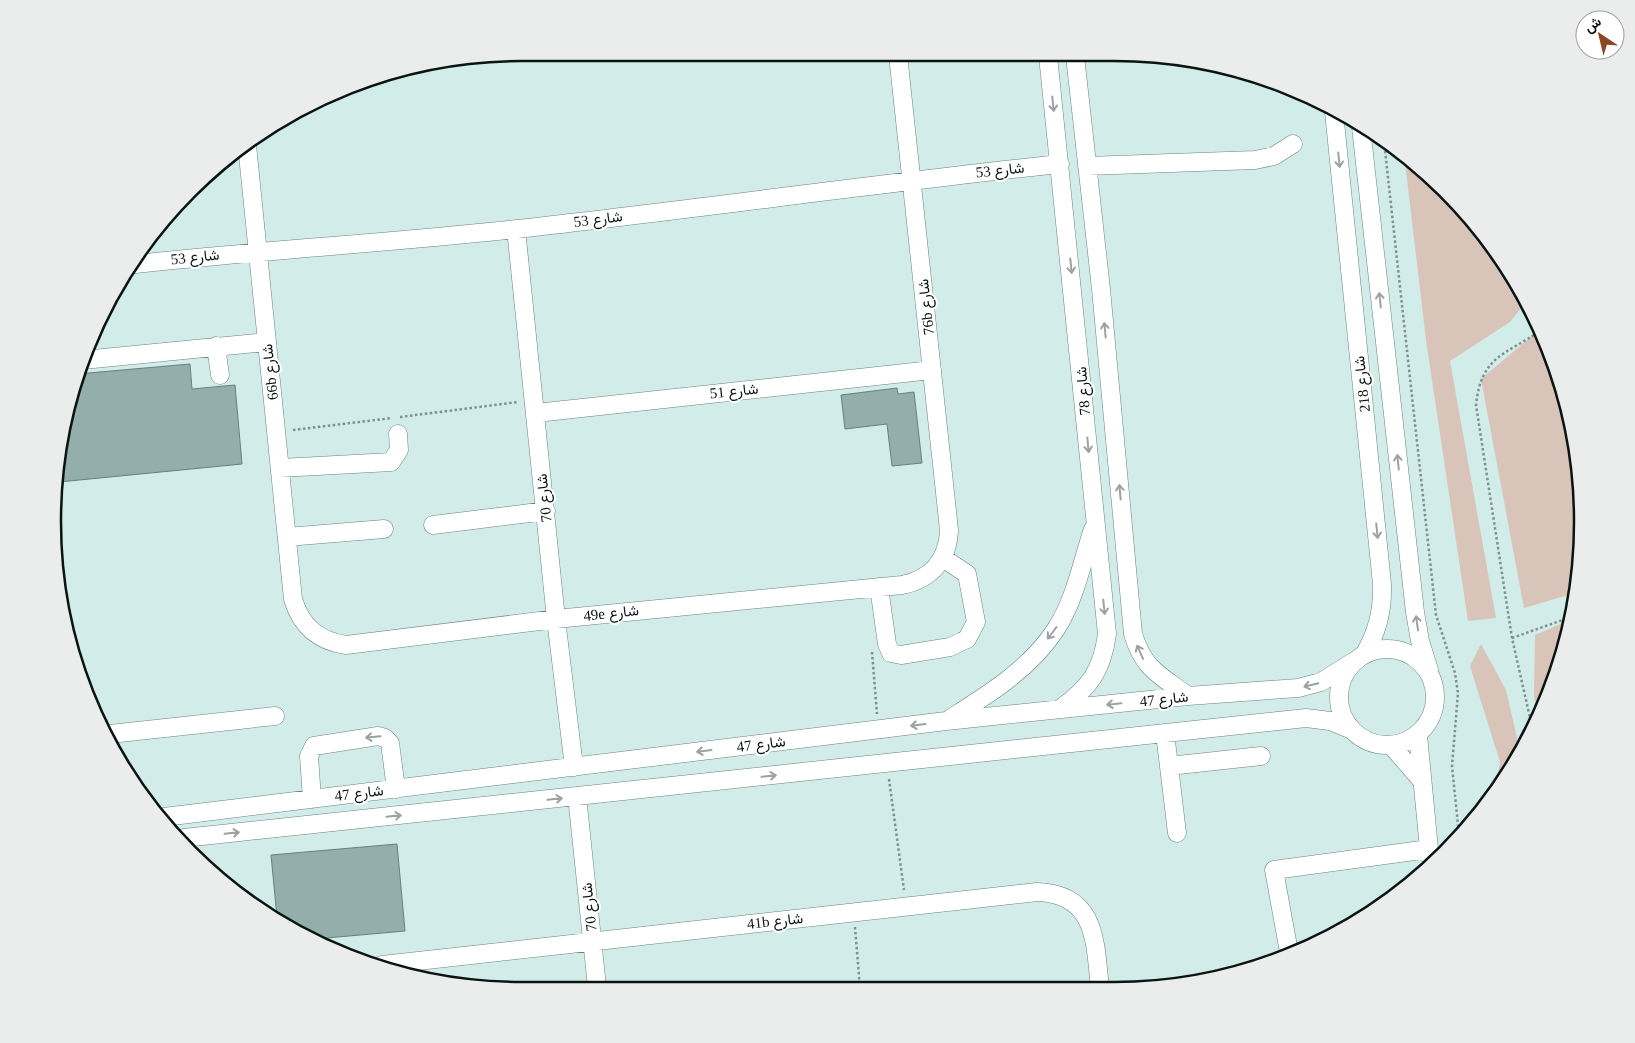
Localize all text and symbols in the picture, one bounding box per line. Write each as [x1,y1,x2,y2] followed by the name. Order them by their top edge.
[1575,10,1625,60] north arrow
[1582,14,1605,37] text: ش
[1049,96,1058,112] one-way arrow
[1334,152,1343,168] one-way arrow
[975,159,1026,183] street label: شارع 53
[573,208,624,233] street label: شارع 53
[170,246,221,270] street label: شارع 53
[1066,257,1076,273] one-way arrow
[915,278,940,336] street label: 76b شارع
[1375,292,1385,308] one-way arrow
[1100,322,1109,338] one-way arrow
[259,343,284,401] street label: 66b شارع
[1351,355,1376,413] street label: شارع 218
[1073,366,1096,416] street label: شارع 78
[709,380,760,404] street label: شارع 51
[1083,437,1093,453] one-way arrow
[1393,454,1403,470] one-way arrow
[533,472,557,523] street label: شارع 70
[1115,484,1124,500] one-way arrow
[1372,522,1382,538] one-way arrow
[1099,598,1109,614] one-way arrow
[583,602,640,627] street label: 49e شارع
[1411,615,1421,631] one-way arrow
[1047,626,1057,640] one-way arrow
[1134,645,1144,660] one-way arrow
[1303,681,1319,690] one-way arrow
[1139,688,1190,712] street label: شارع 47
[1106,699,1122,709] one-way arrow
[910,720,926,730] one-way arrow
[365,732,381,742] one-way arrow
[736,733,787,758] street label: شارع 47
[697,746,713,756] one-way arrow
[761,771,777,781] one-way arrow
[334,782,385,807] street label: شارع 47
[547,794,563,804] one-way arrow
[385,811,401,821] one-way arrow
[224,828,240,838] one-way arrow
[578,881,602,932] street label: شارع 70
[746,910,804,935] street label: 41b شارع

